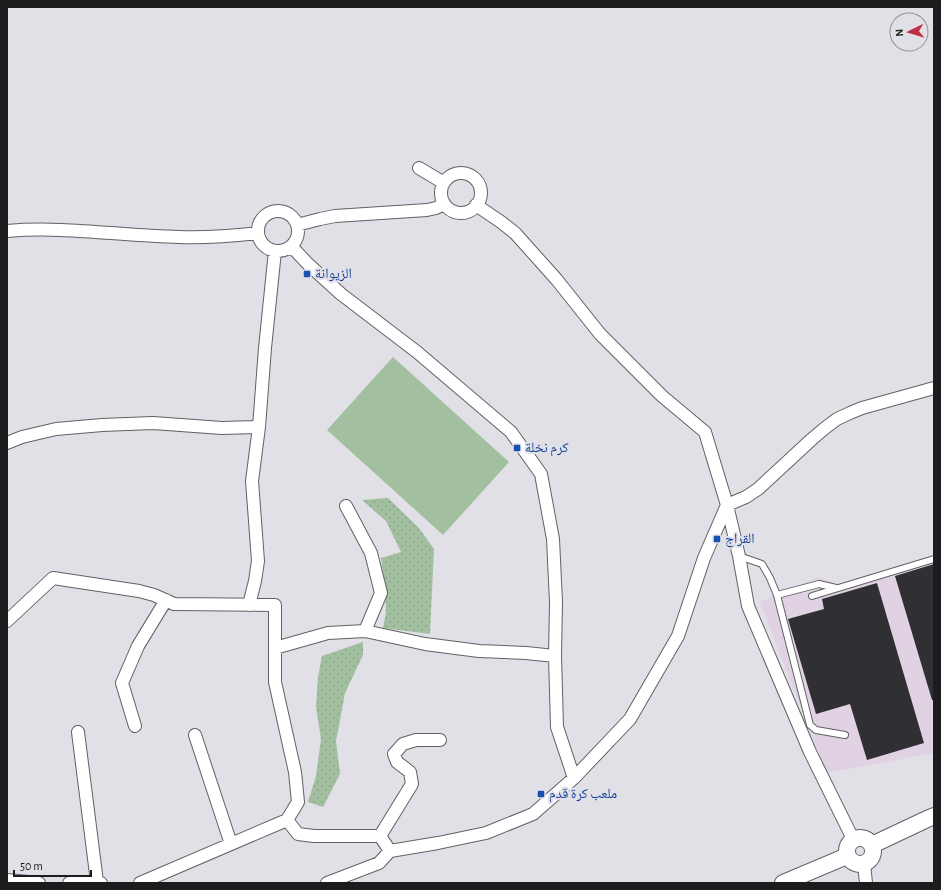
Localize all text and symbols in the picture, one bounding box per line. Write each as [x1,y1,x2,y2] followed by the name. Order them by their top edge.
[889,12,929,52] north arrow
[894,29,905,37] text: N
[315,267,352,282] place label: الزيوانة
[302,269,312,279] marker: الزيوانة
[525,441,569,457] place label: كرم نخلة
[512,443,522,453] marker: كرم نخلة
[725,532,755,548] place label: القراج
[712,534,722,544] marker: القراج
[549,787,617,803] place label: ملعب كرة قدم
[536,789,546,799] marker: ملعب كرة قدم
[14,852,91,878] scale bar
[20,860,43,872] text: 50 m

